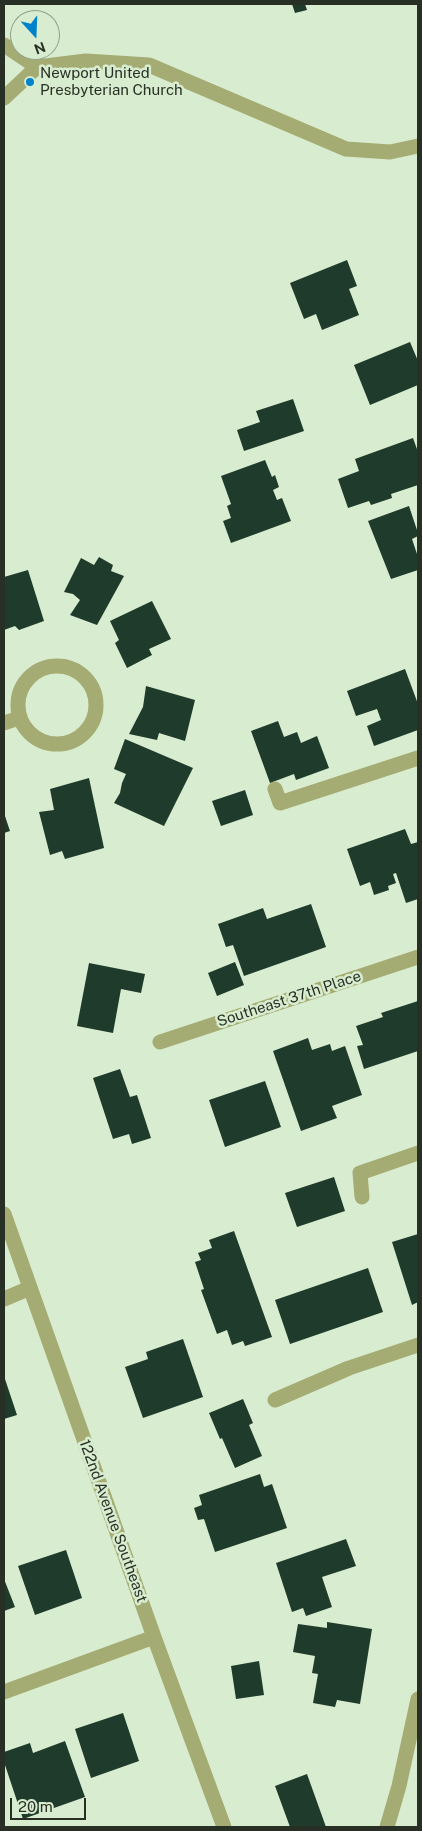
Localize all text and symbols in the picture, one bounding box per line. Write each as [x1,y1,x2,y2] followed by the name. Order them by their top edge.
[10,10,60,60] north arrow
[32,39,48,58] text: N
[40,64,183,99] place label: Newport United Presbyterian Church
[24,76,36,88] marker: Newport United Presbyterian Church
[215,967,363,1031] street label: Southeast 37th Place
[75,1437,151,1605] street label: 122nd Avenue Southeast
[12,1788,89,1820] scale bar
[18,1798,53,1815] text: 20 m

